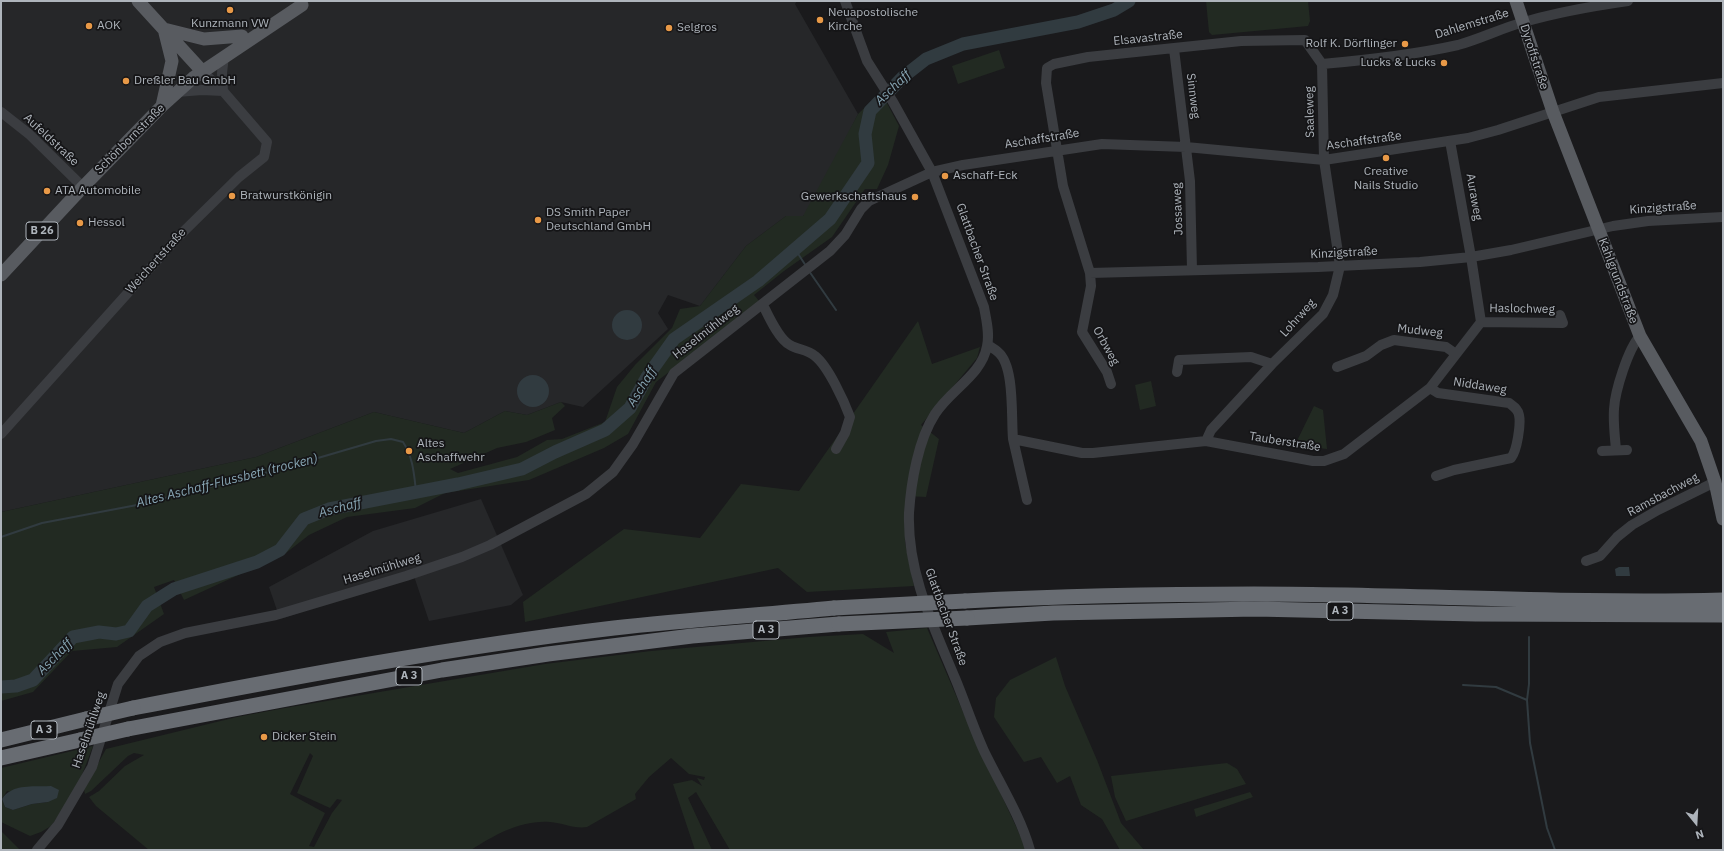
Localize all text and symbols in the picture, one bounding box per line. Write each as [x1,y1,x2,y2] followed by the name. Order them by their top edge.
[225,5,235,15] marker: Kunzmann VW
[828,6,918,34] place label: Neuapostolische Kirche
[1433,6,1511,42] street label: Dahlemstraße
[815,15,825,25] marker: Neuapostolische Kirche
[191,17,269,31] place label: Kunzmann VW
[97,19,121,33] place label: AOK
[84,21,94,31] marker: AOK
[677,21,717,35] place label: Selgros
[664,23,674,33] marker: Selgros
[1517,23,1551,91] street label: Dyroffstraße
[1113,27,1183,49] street label: Elsavastraße
[1306,37,1397,51] place label: Rolf K. Dörflinger
[1400,39,1410,49] marker: Rolf K. Dörflinger
[1360,56,1436,70] place label: Lucks & Lucks
[1439,58,1449,68] marker: Lucks & Lucks
[872,67,914,109] water label: Aschaff
[1183,72,1203,120] street label: Sinnweg
[134,74,236,88] place label: Dreßler Bau GmbH
[121,76,131,86] marker: Dreßler Bau GmbH
[1302,86,1318,138] street label: Saaleweg
[92,101,168,177] street label: Schönbornstraße
[20,111,82,169] street label: Aufeldstraße
[1004,126,1080,152] street label: Aschaffstraße
[1326,129,1402,153] street label: Aschaffstraße
[1381,153,1391,163] marker: Creative Nails Studio
[1354,165,1418,193] place label: Creative Nails Studio
[953,169,1018,183] place label: Aschaff-Eck
[940,171,950,181] marker: Aschaff-Eck
[1463,172,1485,222] street label: Auraweg
[1170,182,1186,236] street label: Jossaweg
[55,184,141,198] place label: ATA Automobile
[42,186,52,196] marker: ATA Automobile
[240,189,332,203] place label: Bratwurstkönigin
[801,190,907,204] place label: Gewerkschaftshaus
[227,191,237,201] marker: Bratwurstkönigin
[910,192,920,202] marker: Gewerkschaftshaus
[1629,198,1697,218] street label: Kinzigstraße
[953,201,1001,303] street label: Glattbacher Straße
[546,206,651,234] place label: DS Smith Paper Deutschland GmbH
[533,215,543,225] marker: DS Smith Paper Deutschland GmbH
[88,216,125,230] place label: Hessol
[75,218,85,228] marker: Hessol
[26,222,58,240] road number: B 26
[123,225,189,297] street label: Weichertstraße
[1595,236,1641,326] street label: Kahlgrundstraße
[1310,244,1378,262] street label: Kinzigstraße
[1277,296,1319,340] street label: Lohrweg
[1489,301,1555,317] street label: Haslochweg
[670,302,742,362] street label: Haselmühlweg
[1397,321,1443,341] street label: Mudweg
[1090,324,1122,368] street label: Orbweg
[624,364,660,410] water label: Aschaff
[1452,375,1508,397] street label: Niddaweg
[1248,429,1322,455] street label: Tauberstraße
[417,437,485,465] place label: Altes Aschaffwehr
[404,446,414,456] marker: Altes Aschaffwehr
[135,451,319,511] water label: Altes Aschaff-Flussbett (trocken)
[1625,470,1701,520] street label: Ramsbachweg
[317,495,363,521] water label: Aschaff
[342,550,422,588] street label: Haselmühlweg
[922,566,970,668] street label: Glattbacher Straße
[1327,602,1353,620] road number: A 3
[753,621,779,639] road number: A 3
[34,636,76,678] water label: Aschaff
[396,667,422,685] road number: A 3
[69,690,109,770] street label: Haselmühlweg
[31,721,57,739] road number: A 3
[272,730,337,744] place label: Dicker Stein
[259,732,269,742] marker: Dicker Stein
[1676,803,1716,843] north arrow
[1694,827,1706,842] text: N

